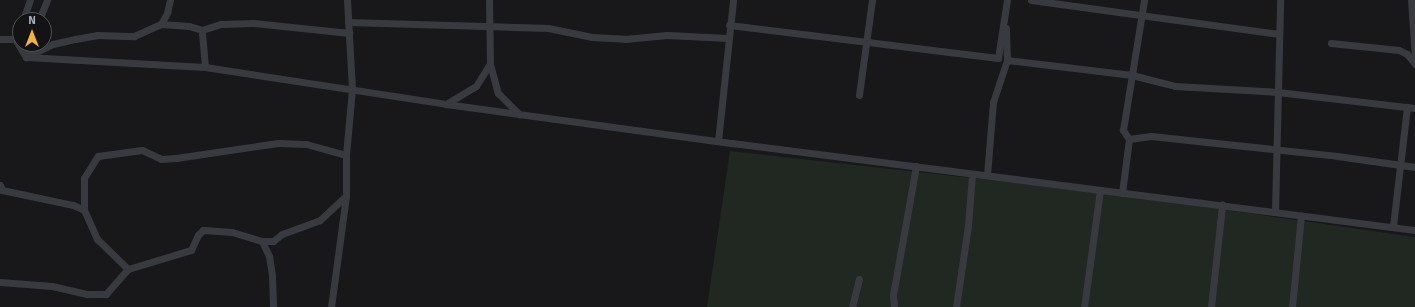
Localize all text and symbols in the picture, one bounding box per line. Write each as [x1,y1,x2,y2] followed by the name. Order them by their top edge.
[12,12,52,52] north arrow
[28,14,36,27] text: N

